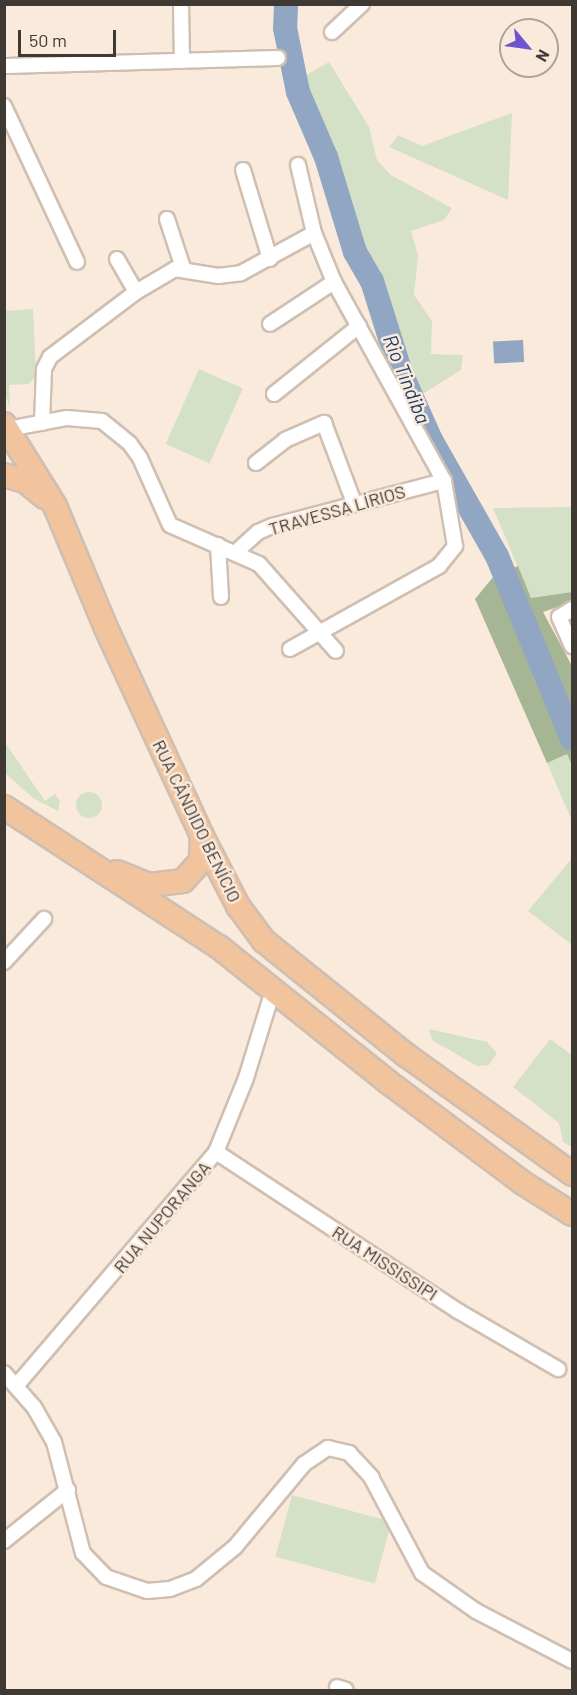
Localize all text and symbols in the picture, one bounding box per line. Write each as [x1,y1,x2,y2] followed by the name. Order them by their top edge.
[21,18,118,56] scale bar
[499,18,559,78] north arrow
[29,29,67,51] text: 50 m
[533,47,554,65] text: N
[378,331,436,427] water label: Rio Tindiba
[266,480,408,540] street label: TRAVESSA LÍRIOS
[148,736,246,906] street label: RUA CÂNDIDO BENÍCIO
[109,1157,215,1277] street label: RUA NUPORANGA
[328,1221,442,1305] street label: RUA MISSISSIPI

